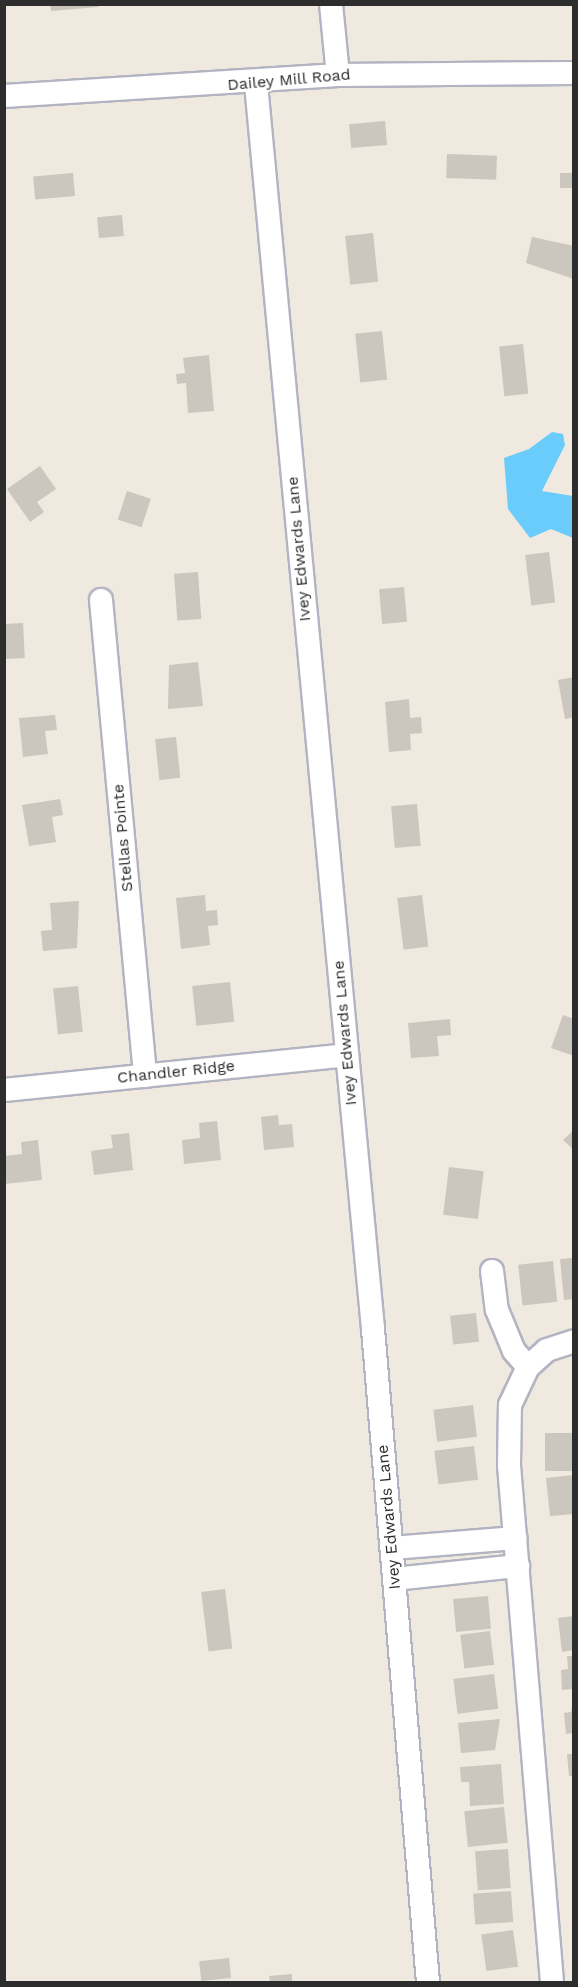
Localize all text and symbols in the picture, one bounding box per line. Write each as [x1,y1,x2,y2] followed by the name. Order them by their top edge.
[226,65,352,95] street label: Dailey Mill Road
[283,476,315,622] street label: Ivey Edwards Lane
[109,783,137,893] street label: Stellas Pointe
[329,960,361,1106] street label: Ivey Edwards Lane
[116,1056,236,1088] street label: Chandler Ridge
[373,1444,405,1590] street label: Ivey Edwards Lane

